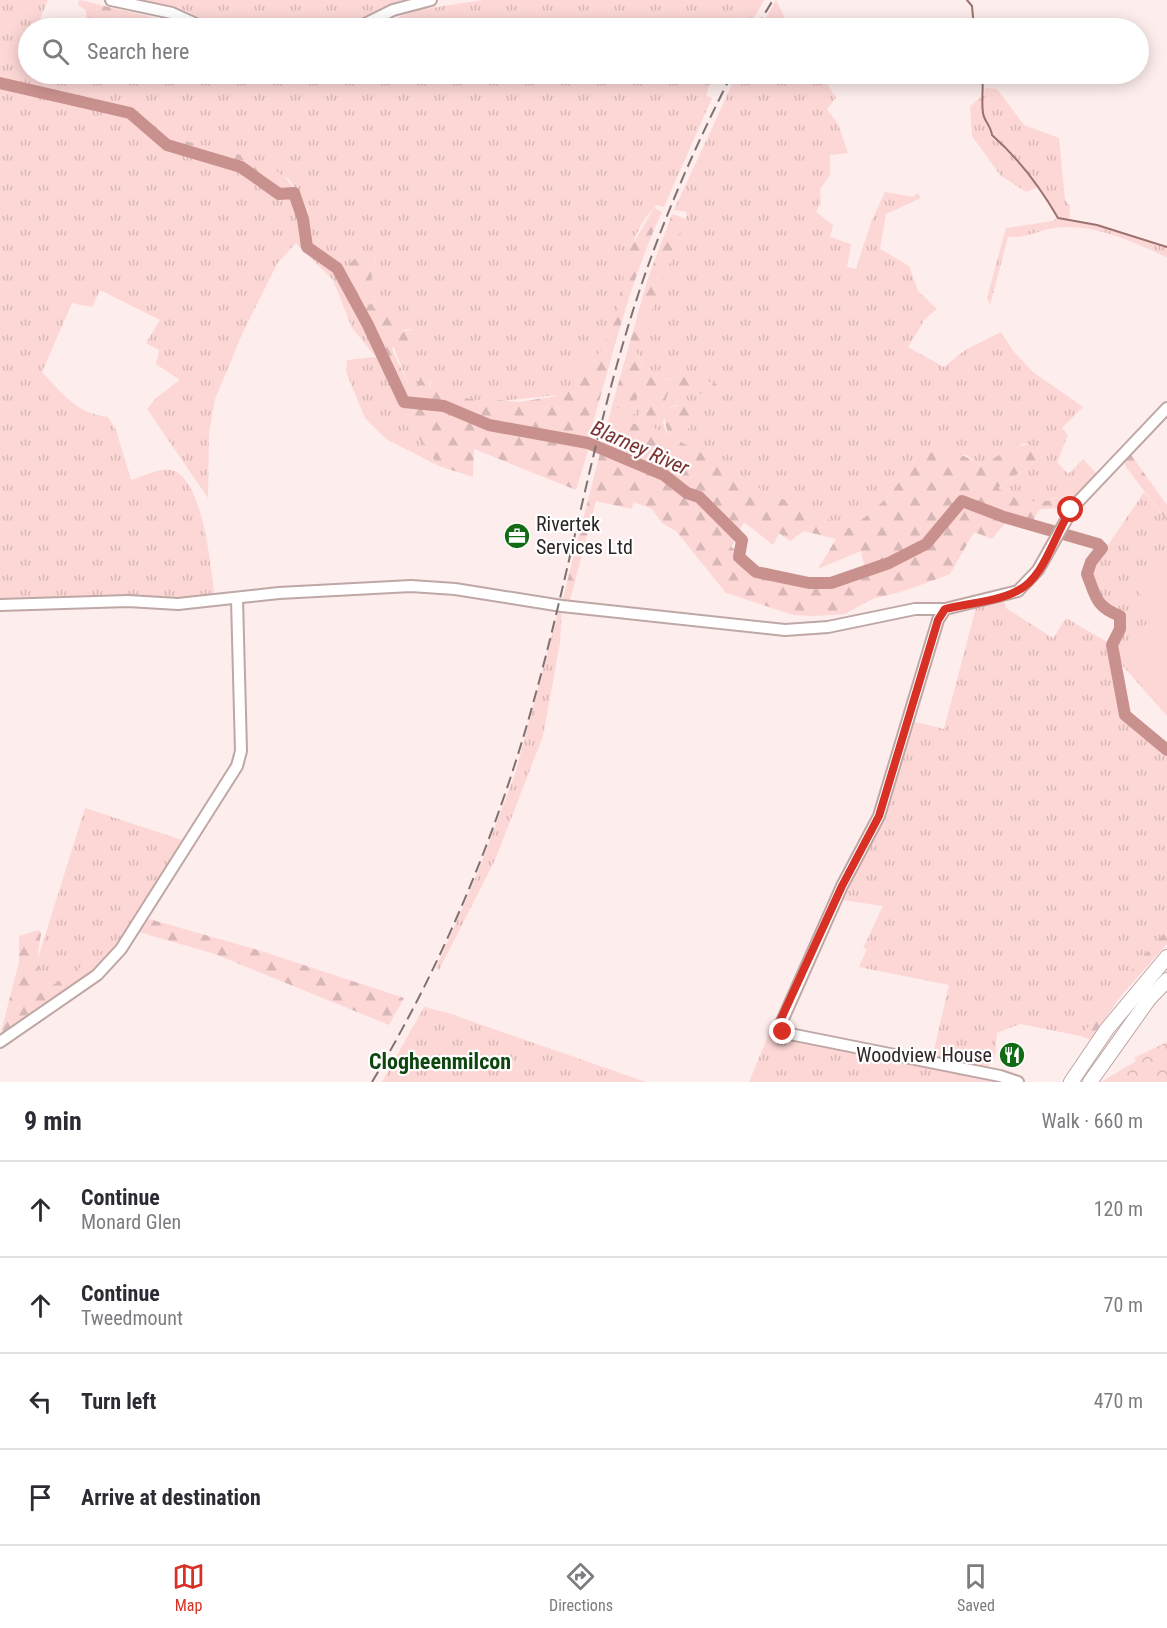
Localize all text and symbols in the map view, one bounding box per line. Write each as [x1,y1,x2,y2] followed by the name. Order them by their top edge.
[18,18,1149,84] search box
[39,35,72,68] icon: search
[87,39,189,64] text: Search here
[588,416,693,480] water label: Blarney River
[1057,496,1083,522] route start
[536,512,633,559] place label: Rivertek Services Ltd
[502,521,532,551] office icon: Rivertek Services Ltd
[769,1018,795,1044] route end
[997,1040,1027,1070] restaurant icon: Woodview House
[856,1043,992,1067] place label: Woodview House
[369,1049,511,1074] district label: Clogheenmilcon
[24,1106,82,1136] text: 9 min
[1042,1109,1143,1133] text: Walk · 660 m
[81,1185,160,1210] text: Continue
[24,1193,57,1226] icon: ahead
[1094,1197,1143,1221] text: 120 m
[81,1210,181,1234] text: Monard Glen
[81,1281,160,1306] text: Continue
[24,1289,57,1322] icon: ahead
[1104,1293,1143,1317] text: 70 m
[81,1306,183,1330] text: Tweedmount
[24,1385,57,1418] icon: left
[81,1389,156,1414] text: Turn left
[1094,1389,1143,1413] text: 470 m
[24,1481,57,1514] icon: arrive
[81,1485,261,1510] text: Arrive at destination
[172,1560,205,1615] tab: Map
[549,1560,613,1615] tab: Directions
[957,1560,995,1615] tab: Saved

